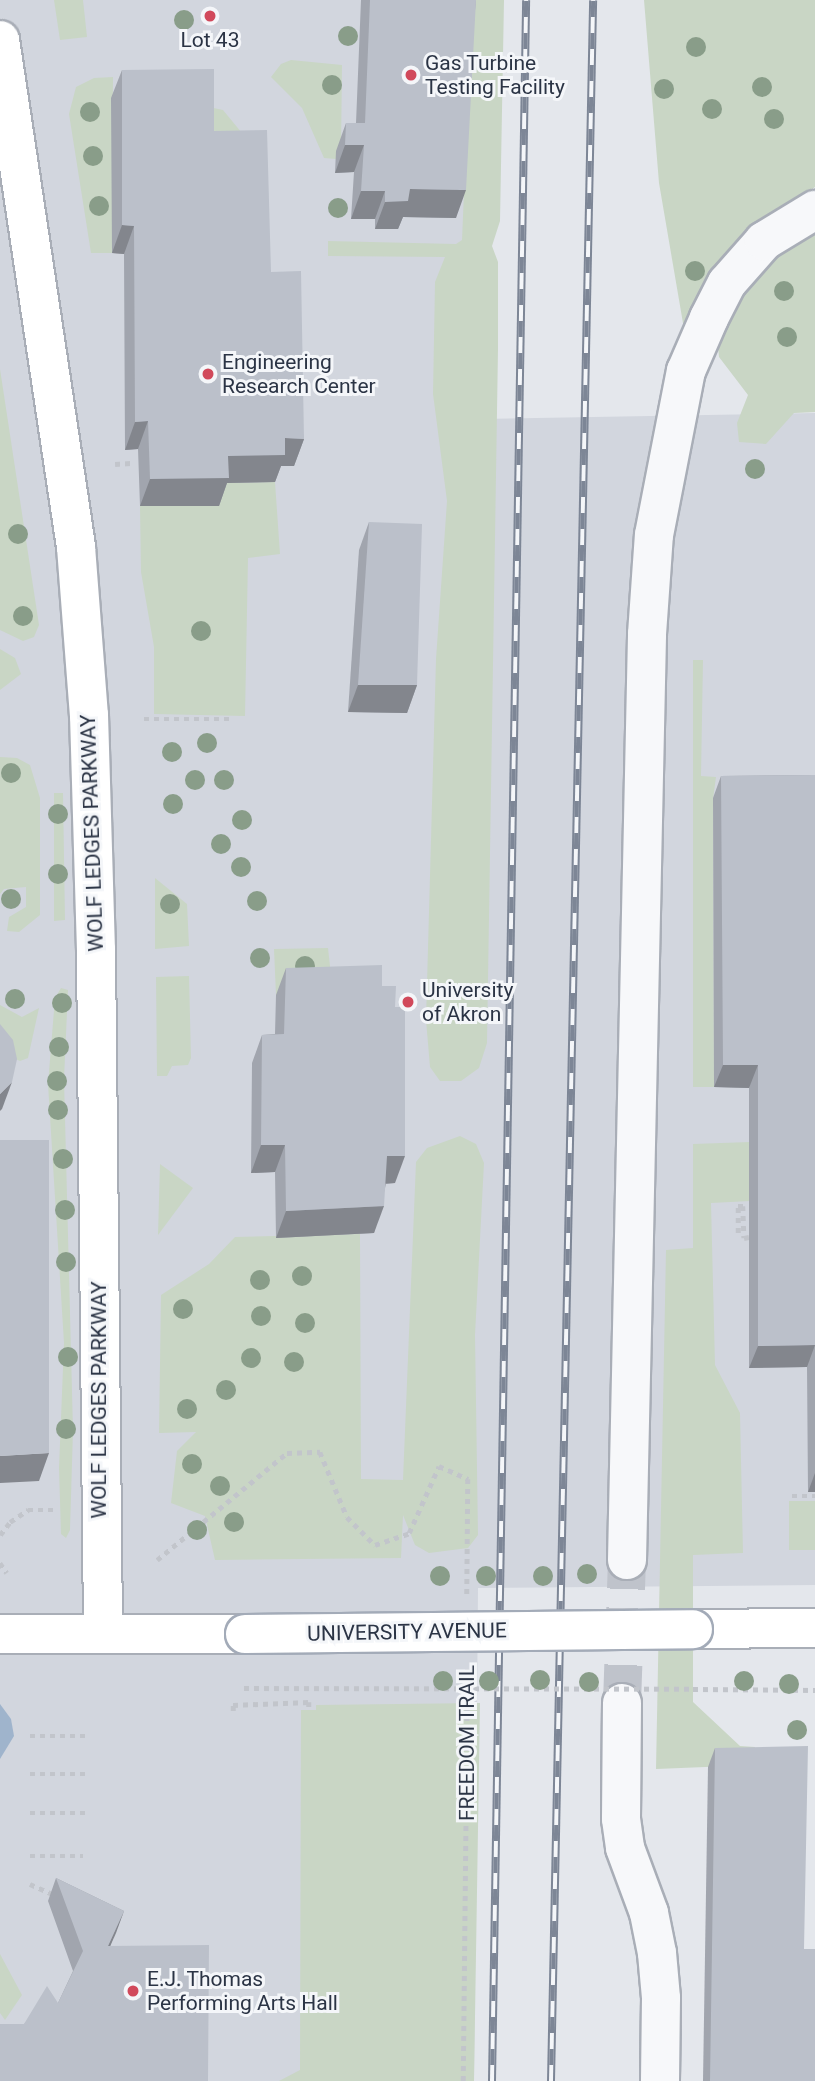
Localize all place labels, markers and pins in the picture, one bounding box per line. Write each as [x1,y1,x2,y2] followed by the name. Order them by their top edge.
[202,8,218,24] marker: Lot 43
[181,27,239,53] place label: Lot 43
[425,50,565,100] place label: Gas Turbine Testing Facility
[403,67,419,83] marker: Gas Turbine Testing Facility
[222,349,376,399] place label: Engineering Research Center
[200,366,216,382] marker: Engineering Research Center
[422,977,513,1027] place label: University of Akron
[400,994,416,1010] marker: University of Akron
[147,1966,338,2016] place label: E.J. Thomas Performing Arts Hall
[125,1983,141,1999] marker: E.J. Thomas Performing Arts Hall

